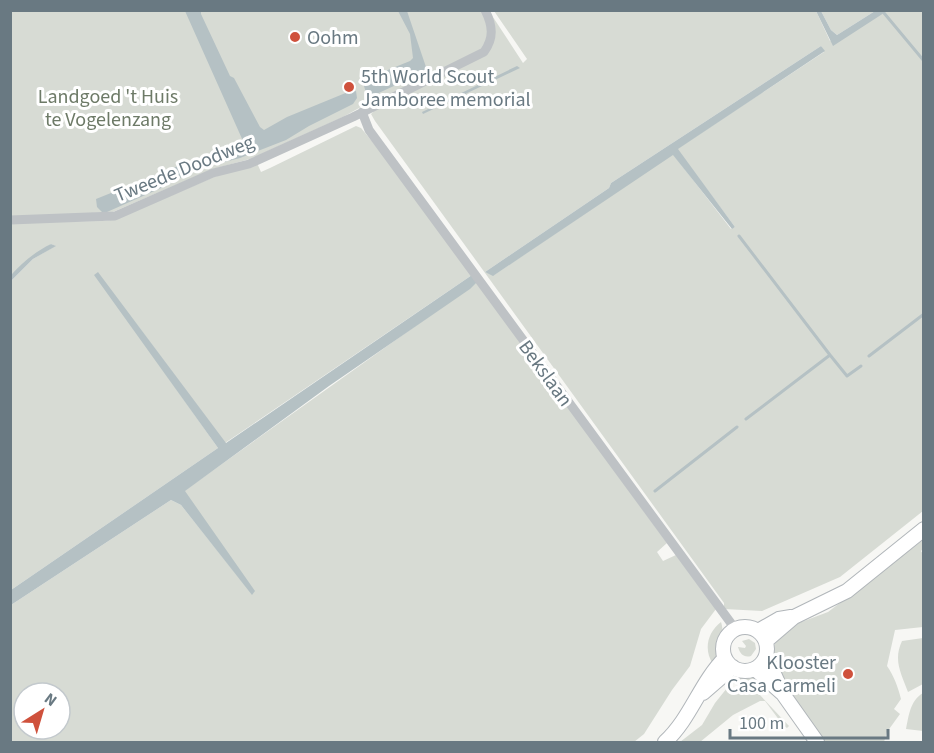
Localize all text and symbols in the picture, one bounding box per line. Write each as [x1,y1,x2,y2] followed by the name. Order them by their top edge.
[307,24,359,52] place label: Oohm
[288,30,302,44] marker: Oohm
[361,63,531,114] place label: 5th World Scout Jamboree memorial
[342,80,356,94] marker: 5th World Scout Jamboree memorial
[38,83,178,134] park label: Landgoed 't Huis te Vogelenzang
[110,128,258,210] street label: Tweede Doodweg
[511,335,579,413] street label: Bekslaan
[727,649,836,700] place label: Klooster Casa Carmeli
[841,667,855,681] marker: Klooster Casa Carmeli
[12,681,72,741] north arrow
[40,688,61,712] text: N
[730,702,888,740] scale bar
[739,711,784,736] text: 100 m

